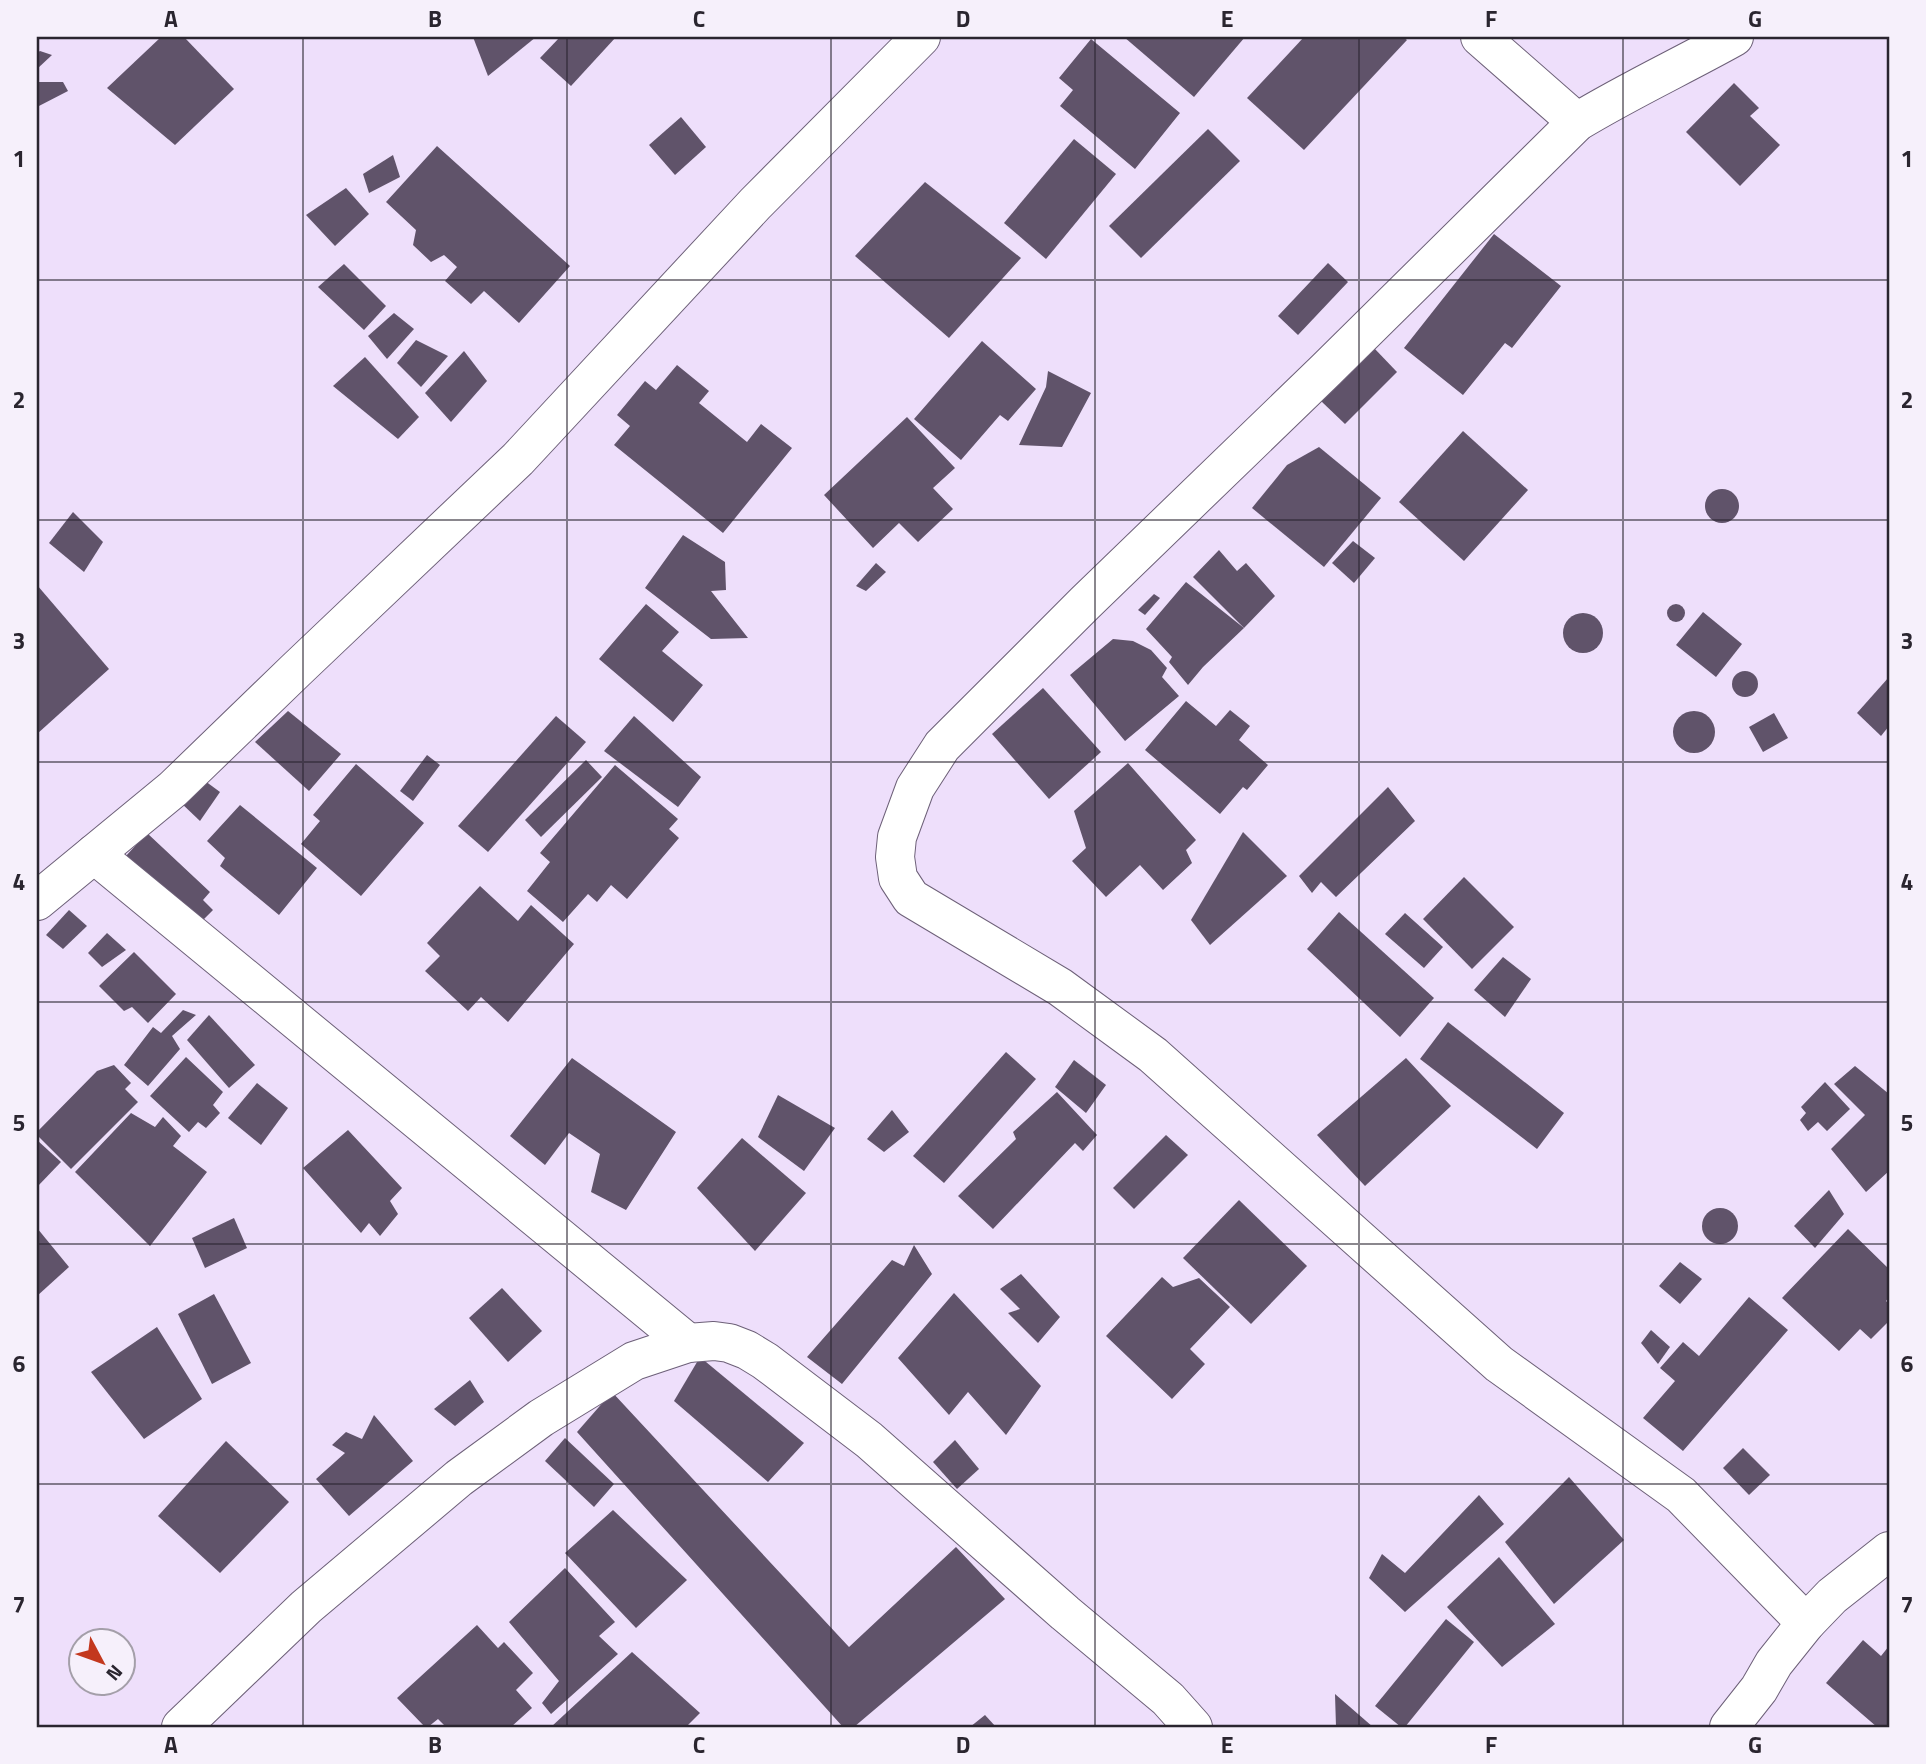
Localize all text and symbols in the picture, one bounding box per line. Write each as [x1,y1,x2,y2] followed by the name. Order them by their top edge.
[164,1,178,36] text: A
[428,1,442,36] text: B
[693,1,705,36] text: C
[956,1,970,36] text: D
[1221,1,1233,36] text: E
[1485,1,1497,36] text: F
[1748,1,1762,36] text: G
[13,141,25,176] text: 1
[1901,141,1913,176] text: 1
[13,382,25,417] text: 2
[1901,382,1913,417] text: 2
[13,623,25,658] text: 3
[1901,623,1913,658] text: 3
[13,864,25,899] text: 4
[1901,864,1913,899] text: 4
[13,1105,25,1140] text: 5
[1901,1105,1913,1140] text: 5
[13,1346,26,1381] text: 6
[1901,1346,1914,1381] text: 6
[13,1587,25,1622] text: 7
[1901,1587,1913,1622] text: 7
[66,1628,136,1698] north arrow
[100,1659,130,1688] text: N
[164,1727,178,1762] text: A
[428,1727,442,1762] text: B
[693,1727,705,1762] text: C
[956,1727,970,1762] text: D
[1221,1727,1233,1762] text: E
[1485,1727,1497,1762] text: F
[1748,1727,1762,1762] text: G

